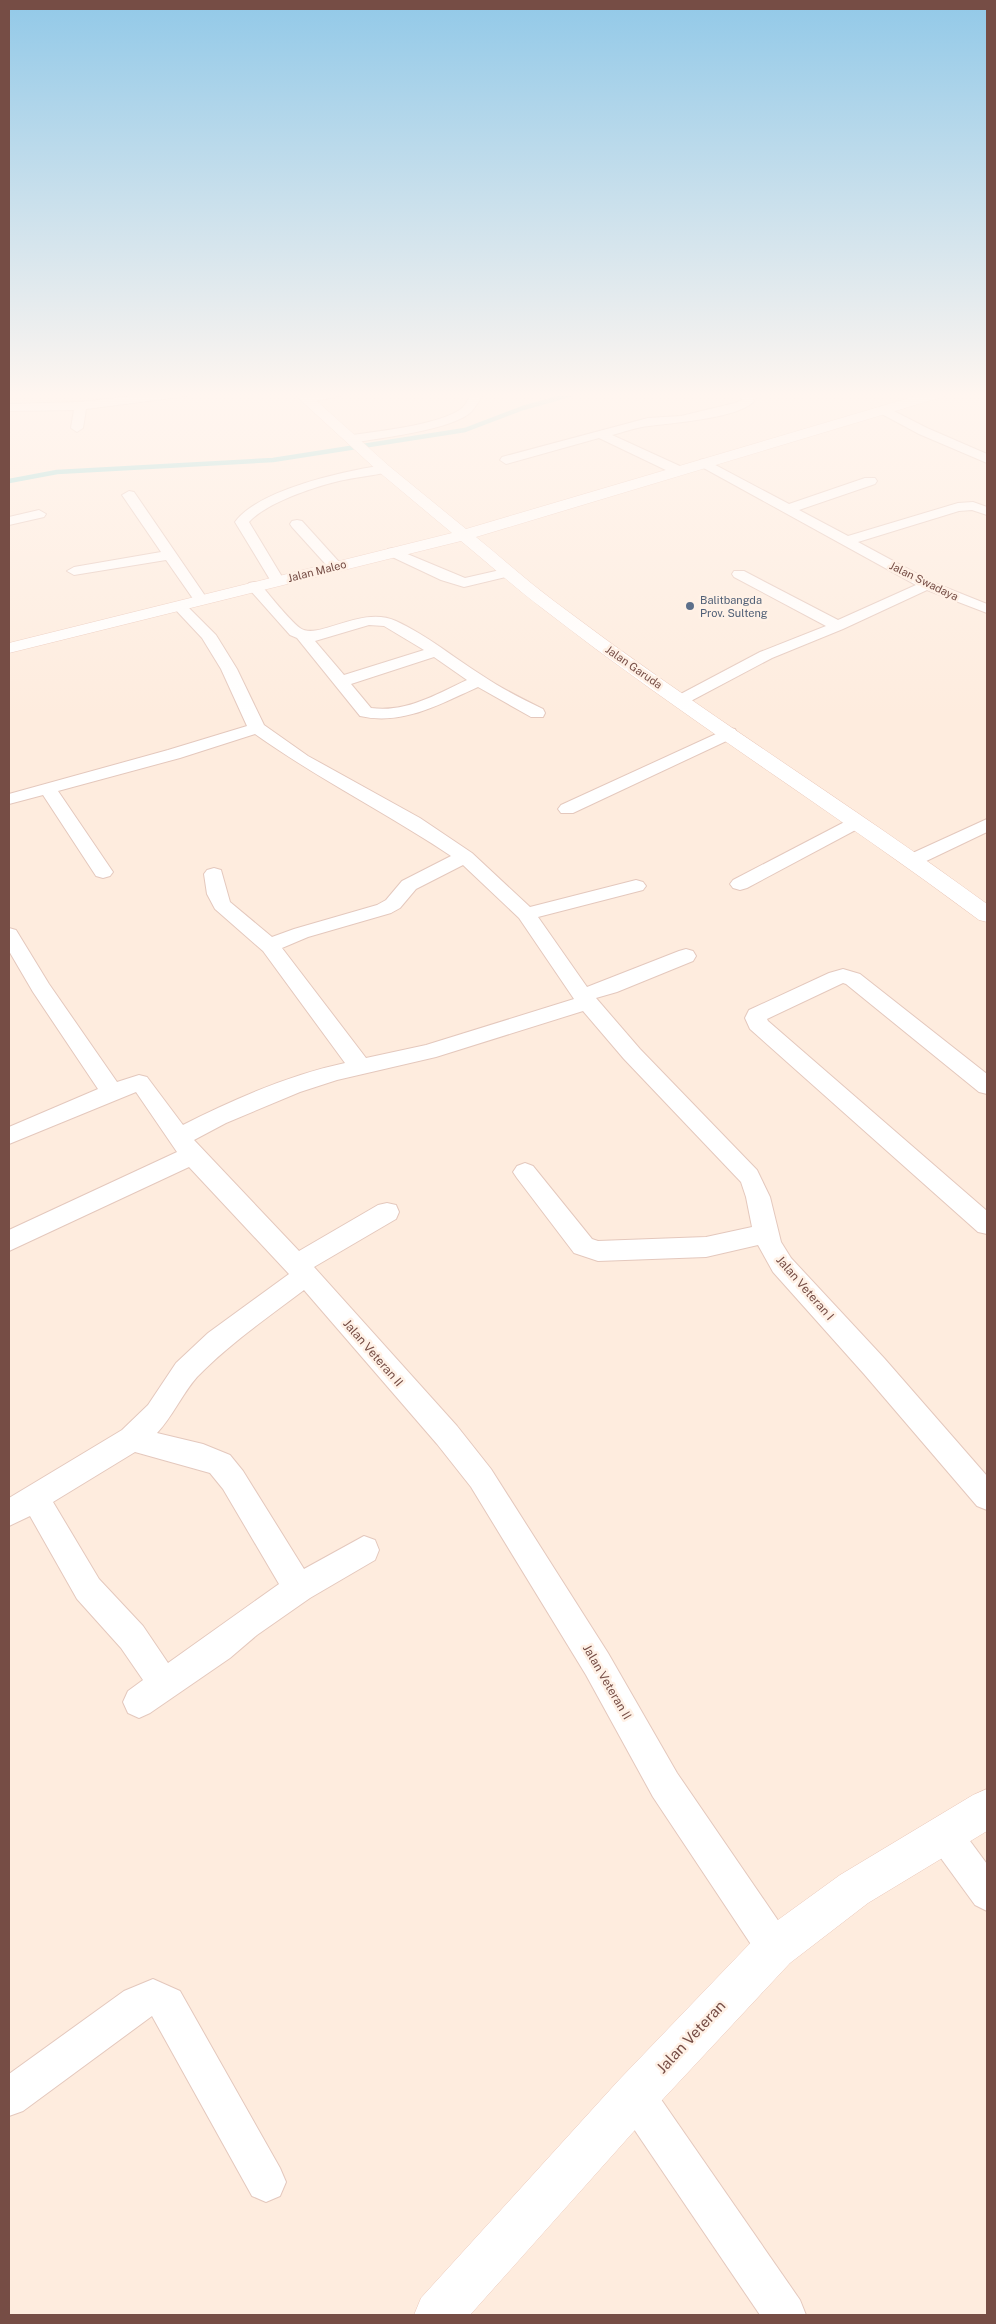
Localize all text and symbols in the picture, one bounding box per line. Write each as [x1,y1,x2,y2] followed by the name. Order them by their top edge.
[286,558,348,584] street label: Jalan Maleo
[888,559,960,603] street label: Jalan Swadaya
[700,594,768,619] place label: Balitbangda Prov. Sulteng
[684,600,696,612] marker: Balitbangda Prov. Sulteng
[603,643,665,691] street label: Jalan Garuda
[773,1253,837,1323] street label: Jalan Veteran I
[340,1317,406,1389] street label: Jalan Veteran II
[580,1642,634,1722] street label: Jalan Veteran II
[653,1997,729,2076] street label: Jalan Veteran

